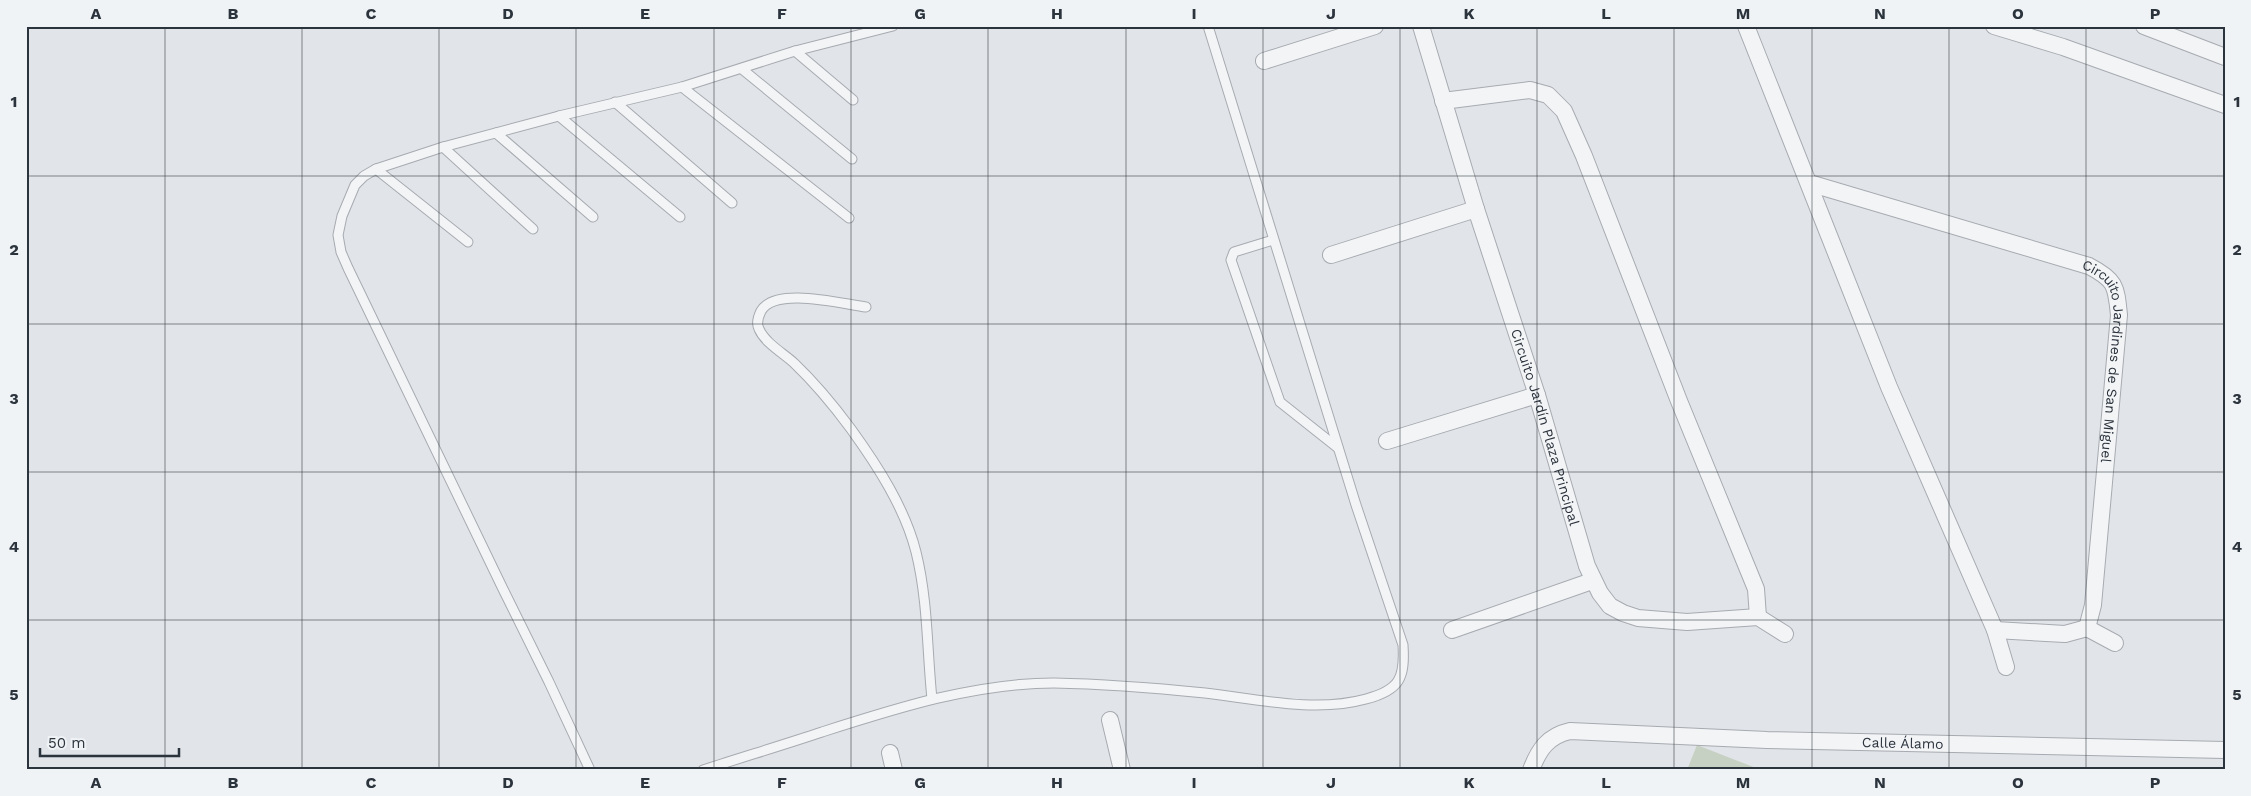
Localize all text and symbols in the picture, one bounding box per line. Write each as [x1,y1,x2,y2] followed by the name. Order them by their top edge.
[91,4,102,23] text: A
[228,4,239,23] text: B
[366,4,377,23] text: C
[502,4,514,23] text: D
[640,4,650,23] text: E
[777,4,787,23] text: F
[914,4,926,23] text: G
[1051,4,1063,23] text: H
[1191,4,1197,23] text: I
[1326,4,1336,23] text: J
[1463,4,1475,23] text: K
[1601,4,1611,23] text: L
[1736,4,1750,23] text: M
[1874,4,1886,23] text: N
[2012,4,2024,23] text: O
[2150,4,2161,23] text: P
[11,92,17,111] text: 1
[2234,92,2240,111] text: 1
[9,240,19,259] text: 2
[2232,240,2242,259] text: 2
[2081,257,2127,464] street label: Circuito Jardines de San Miguel
[1508,327,1583,528] street label: Circuito Jardín Plaza Principal
[9,389,19,408] text: 3
[2232,389,2242,408] text: 3
[9,537,19,556] text: 4
[2232,537,2242,556] text: 4
[9,685,19,704] text: 5
[2232,685,2242,704] text: 5
[40,726,179,758] scale bar
[48,734,85,752] text: 50 m
[1862,734,1944,752] street label: Calle Álamo
[91,773,102,792] text: A
[228,773,239,792] text: B
[366,773,377,792] text: C
[502,773,514,792] text: D
[640,773,650,792] text: E
[777,773,787,792] text: F
[914,773,926,792] text: G
[1051,773,1063,792] text: H
[1191,773,1197,792] text: I
[1326,773,1336,792] text: J
[1463,773,1475,792] text: K
[1601,773,1611,792] text: L
[1736,773,1750,792] text: M
[1874,773,1886,792] text: N
[2012,773,2024,792] text: O
[2150,773,2161,792] text: P

